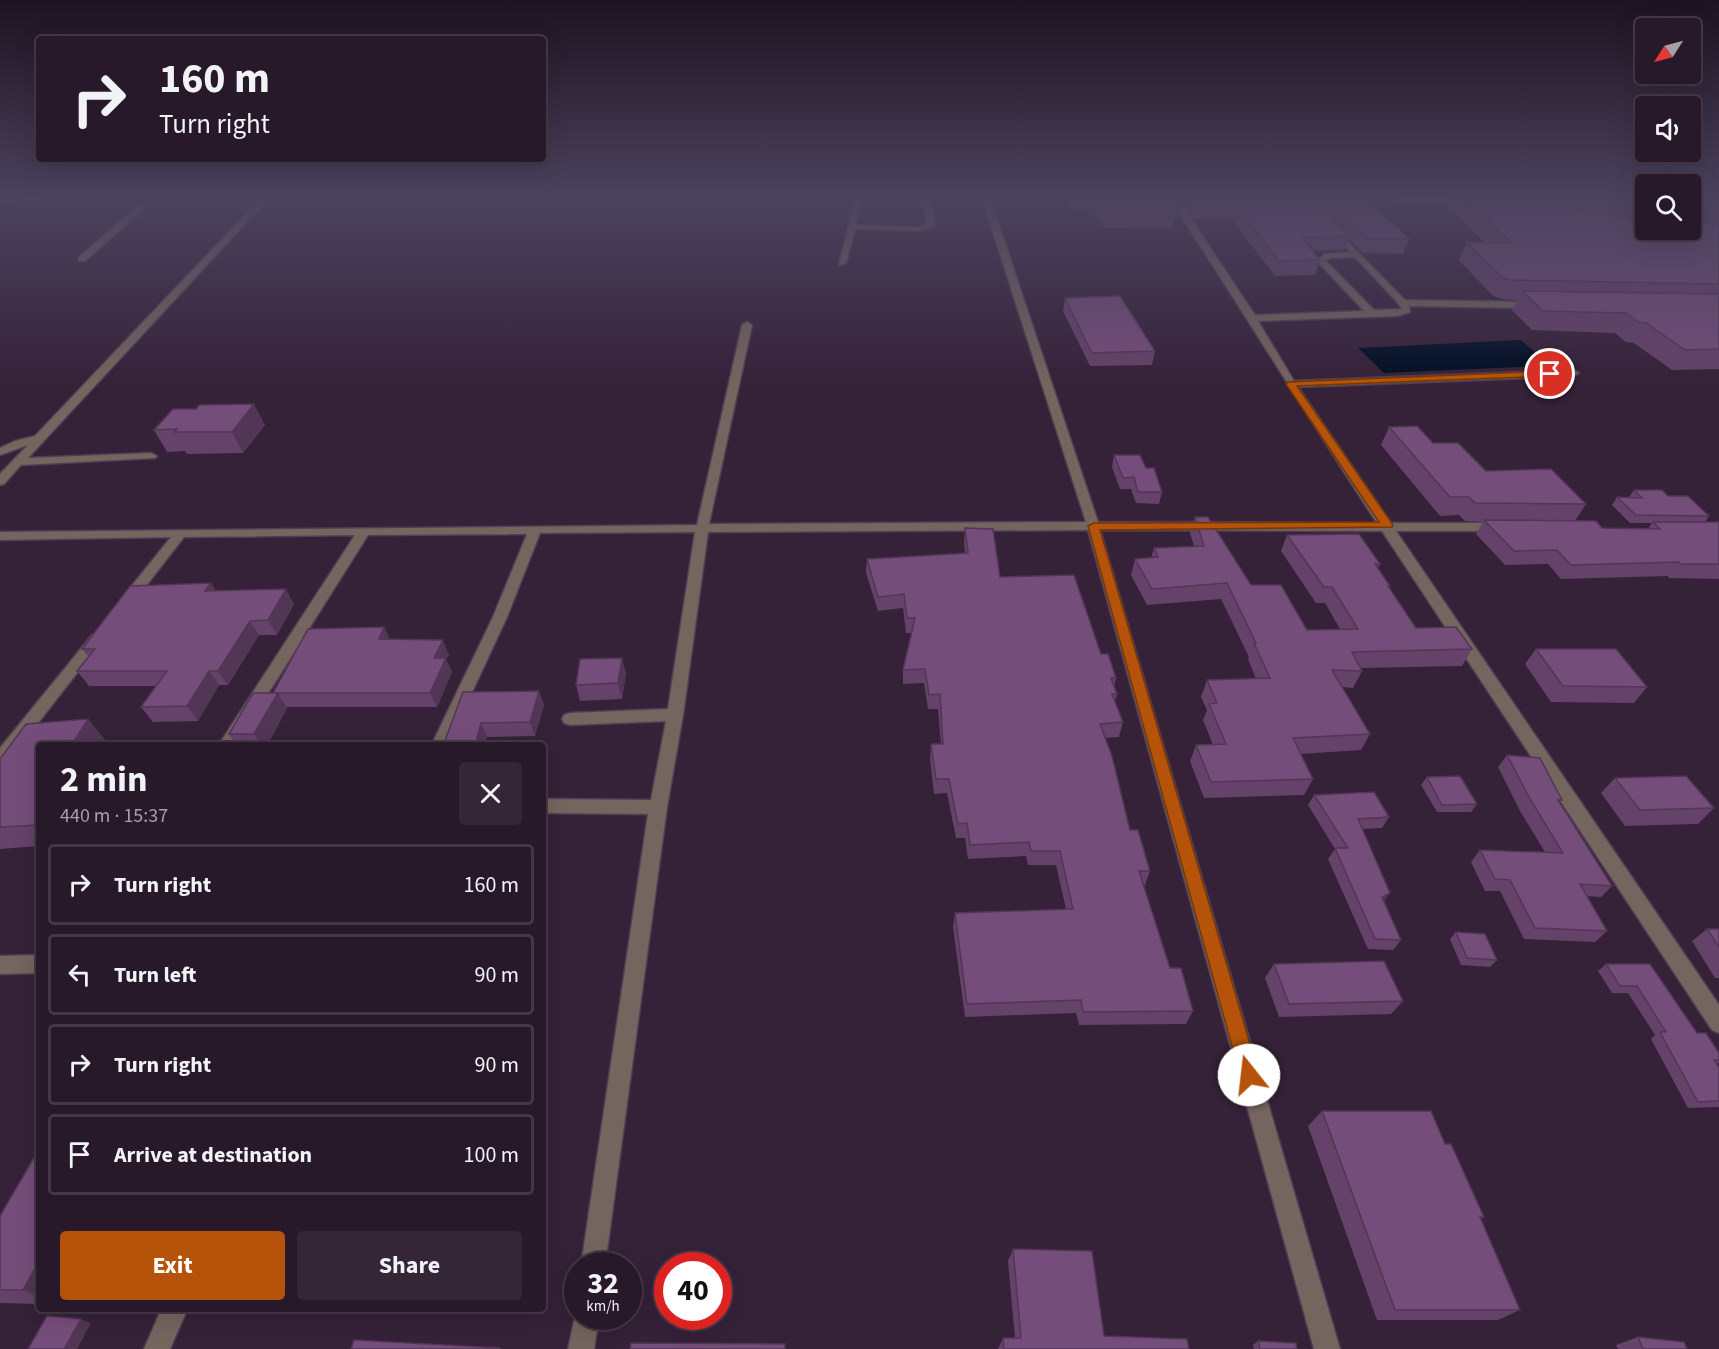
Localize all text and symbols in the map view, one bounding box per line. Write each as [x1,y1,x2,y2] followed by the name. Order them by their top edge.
[1635,18,1701,84] north arrow
[1635,18,1701,240] map controls
[159,49,270,109] text: 160 m
[60,60,138,138] icon: right
[1635,96,1701,162] button: sound
[159,105,270,144] text: Turn right
[1635,174,1701,240] button: search
[1524,348,1575,399] pin
[1533,357,1566,390] icon: arrive
[60,754,148,805] text: 2 min
[459,762,522,825] button: close
[60,802,168,830] text: 440 m · 15:37
[63,868,96,901] icon: right
[114,869,211,901] text: Turn right
[464,869,519,901] text: 160 m
[63,958,96,991] icon: left
[114,959,196,991] text: Turn left
[474,959,519,991] text: 90 m
[1217,1043,1281,1107] position arrow
[63,1048,96,1081] icon: right
[114,1049,211,1081] text: Turn right
[474,1049,519,1081] text: 90 m
[63,1138,96,1171] icon: arrive
[114,1139,312,1171] text: Arrive at destination
[464,1139,519,1171] text: 100 m
[60,1231,285,1300] button: Exit
[297,1231,522,1300] button: Share
[654,1252,732,1330] speed limit sign: 40
[587,1262,619,1305] text: 32
[586,1296,620,1317] text: km/h

